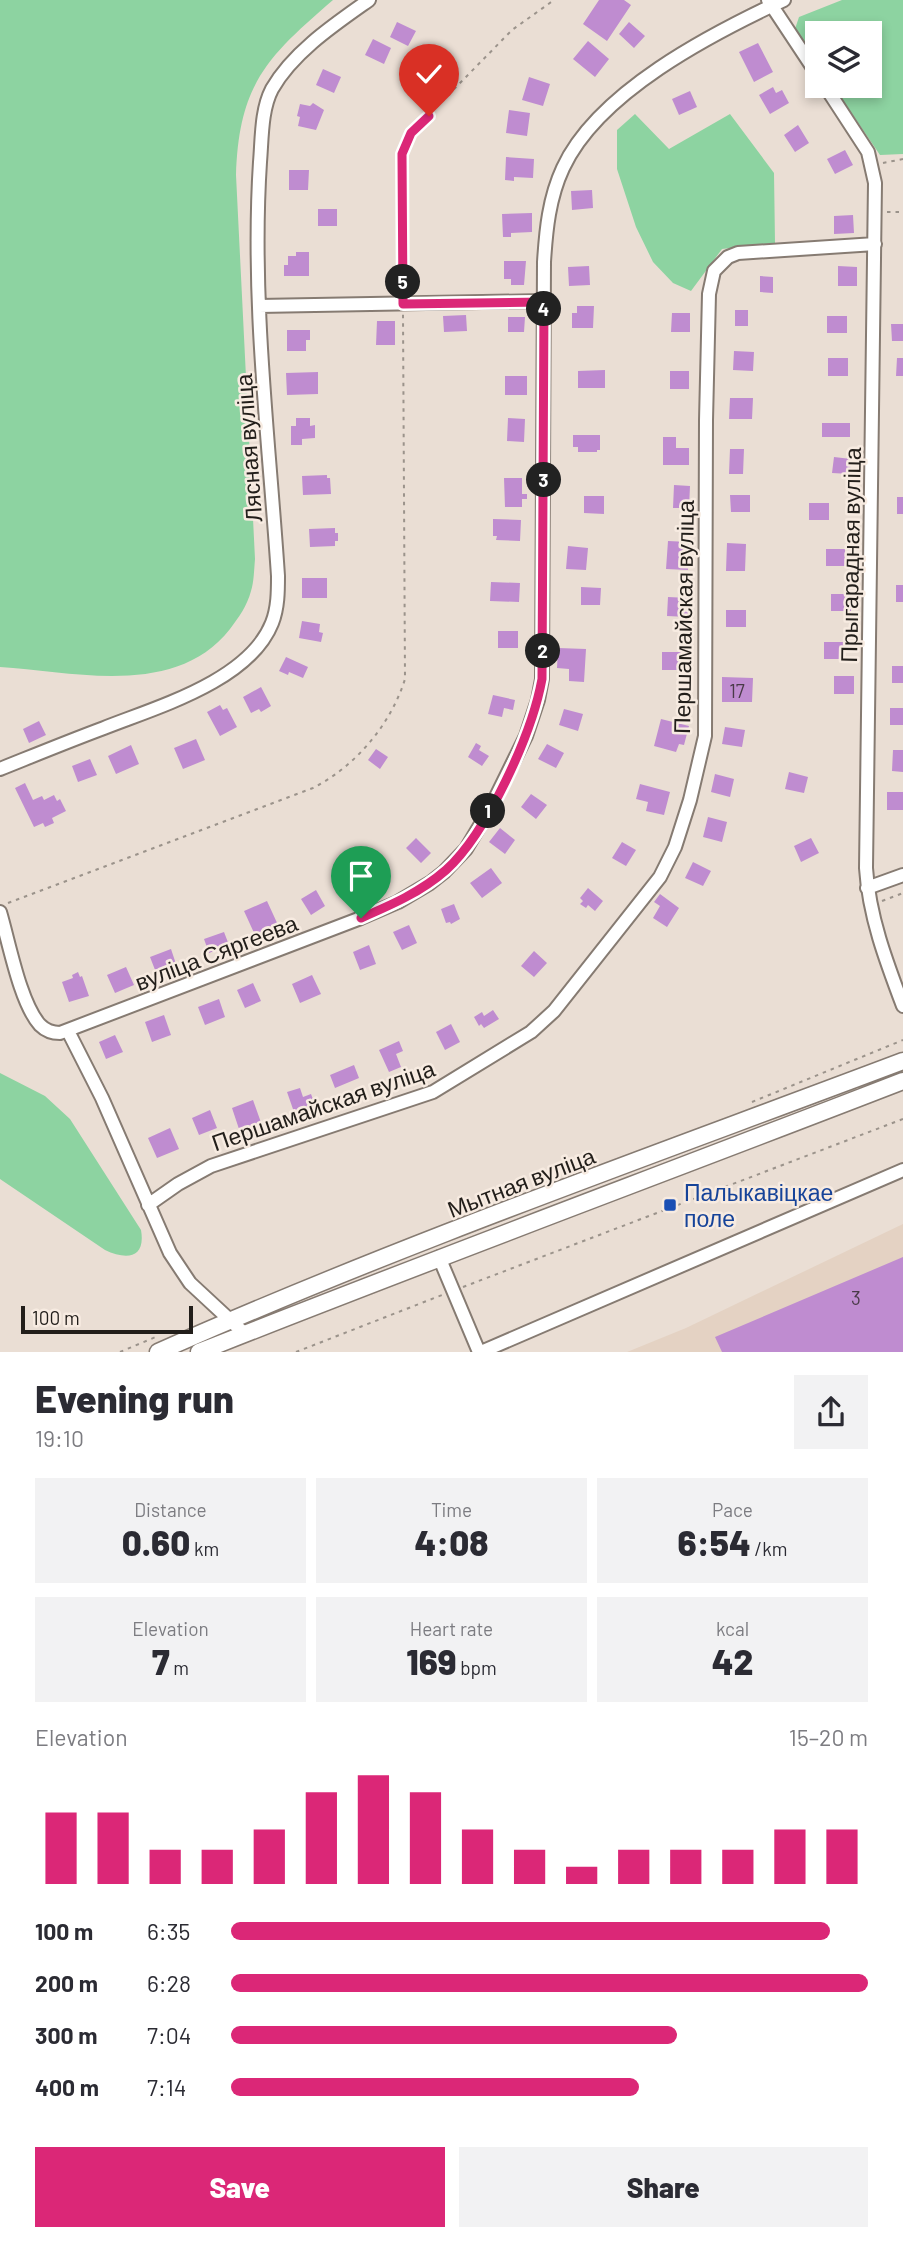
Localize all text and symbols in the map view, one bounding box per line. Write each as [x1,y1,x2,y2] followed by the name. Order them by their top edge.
[805,21,882,98] map controls
[805,21,882,98] button: layers
[399,44,459,116] pin
[410,55,448,93] icon: check
[386,264,420,300] pin: 5
[397,270,408,293] text: 5
[526,292,562,326] pin: 4
[538,297,549,320] text: 4
[229,373,267,523] street label: Лясная вуліца
[834,447,866,663] street label: Прыгарадная вуліца
[526,462,562,498] pin: 3
[538,468,549,491] text: 3
[667,500,699,734] street label: Першамайская вуліца
[526,634,560,668] pin: 2
[537,639,548,662] text: 2
[729,679,745,702] house number: 17
[470,794,505,828] pin: 1
[484,799,491,822] text: 1
[331,846,391,918] pin
[342,857,380,895] icon: arrive
[131,908,301,996] street label: вуліца Сяргеева
[208,1054,438,1156] street label: Першамайская вуліца
[443,1141,599,1223] street label: Мытная вуліца
[684,1178,833,1232] place label: Палыкавіцкае поле
[662,1197,678,1213] marker: Палыкавіцкае поле
[851,1286,861,1309] house number: 3
[21,1303,192,1335] scale bar
[32,1306,80,1329] text: 100 m
[35,1375,234,1421] text: Evening run
[794,1375,868,1449] button: share
[35,1424,84,1452] text: 19:10
[134,1498,207,1521] text: Distance
[431,1498,472,1521] text: Time
[712,1498,753,1521] text: Pace
[122,1521,190,1563] text: 0.60
[414,1521,489,1563] text: 4:08
[678,1521,751,1563] text: 6:54
[190,1537,219,1560] text: km
[751,1537,787,1560] text: /km
[132,1617,209,1640] text: Elevation
[410,1617,493,1640] text: Heart rate
[716,1617,749,1640] text: kcal
[152,1640,170,1682] text: 7
[406,1640,456,1682] text: 169
[712,1640,753,1682] text: 42
[170,1656,189,1679] text: m
[456,1656,497,1679] text: bpm
[35,1723,128,1751] text: Elevation
[789,1723,868,1751] text: 15–20 m
[35,1917,93,1945] text: 100 m
[147,1917,190,1945] text: 6:35
[35,1969,98,1997] text: 200 m
[147,1969,191,1997] text: 6:28
[35,2021,97,2049] text: 300 m
[147,2021,191,2049] text: 7:04
[35,2073,99,2101] text: 400 m
[147,2073,186,2101] text: 7:14
[35,2147,445,2227] button: Save
[459,2147,868,2227] button: Share

